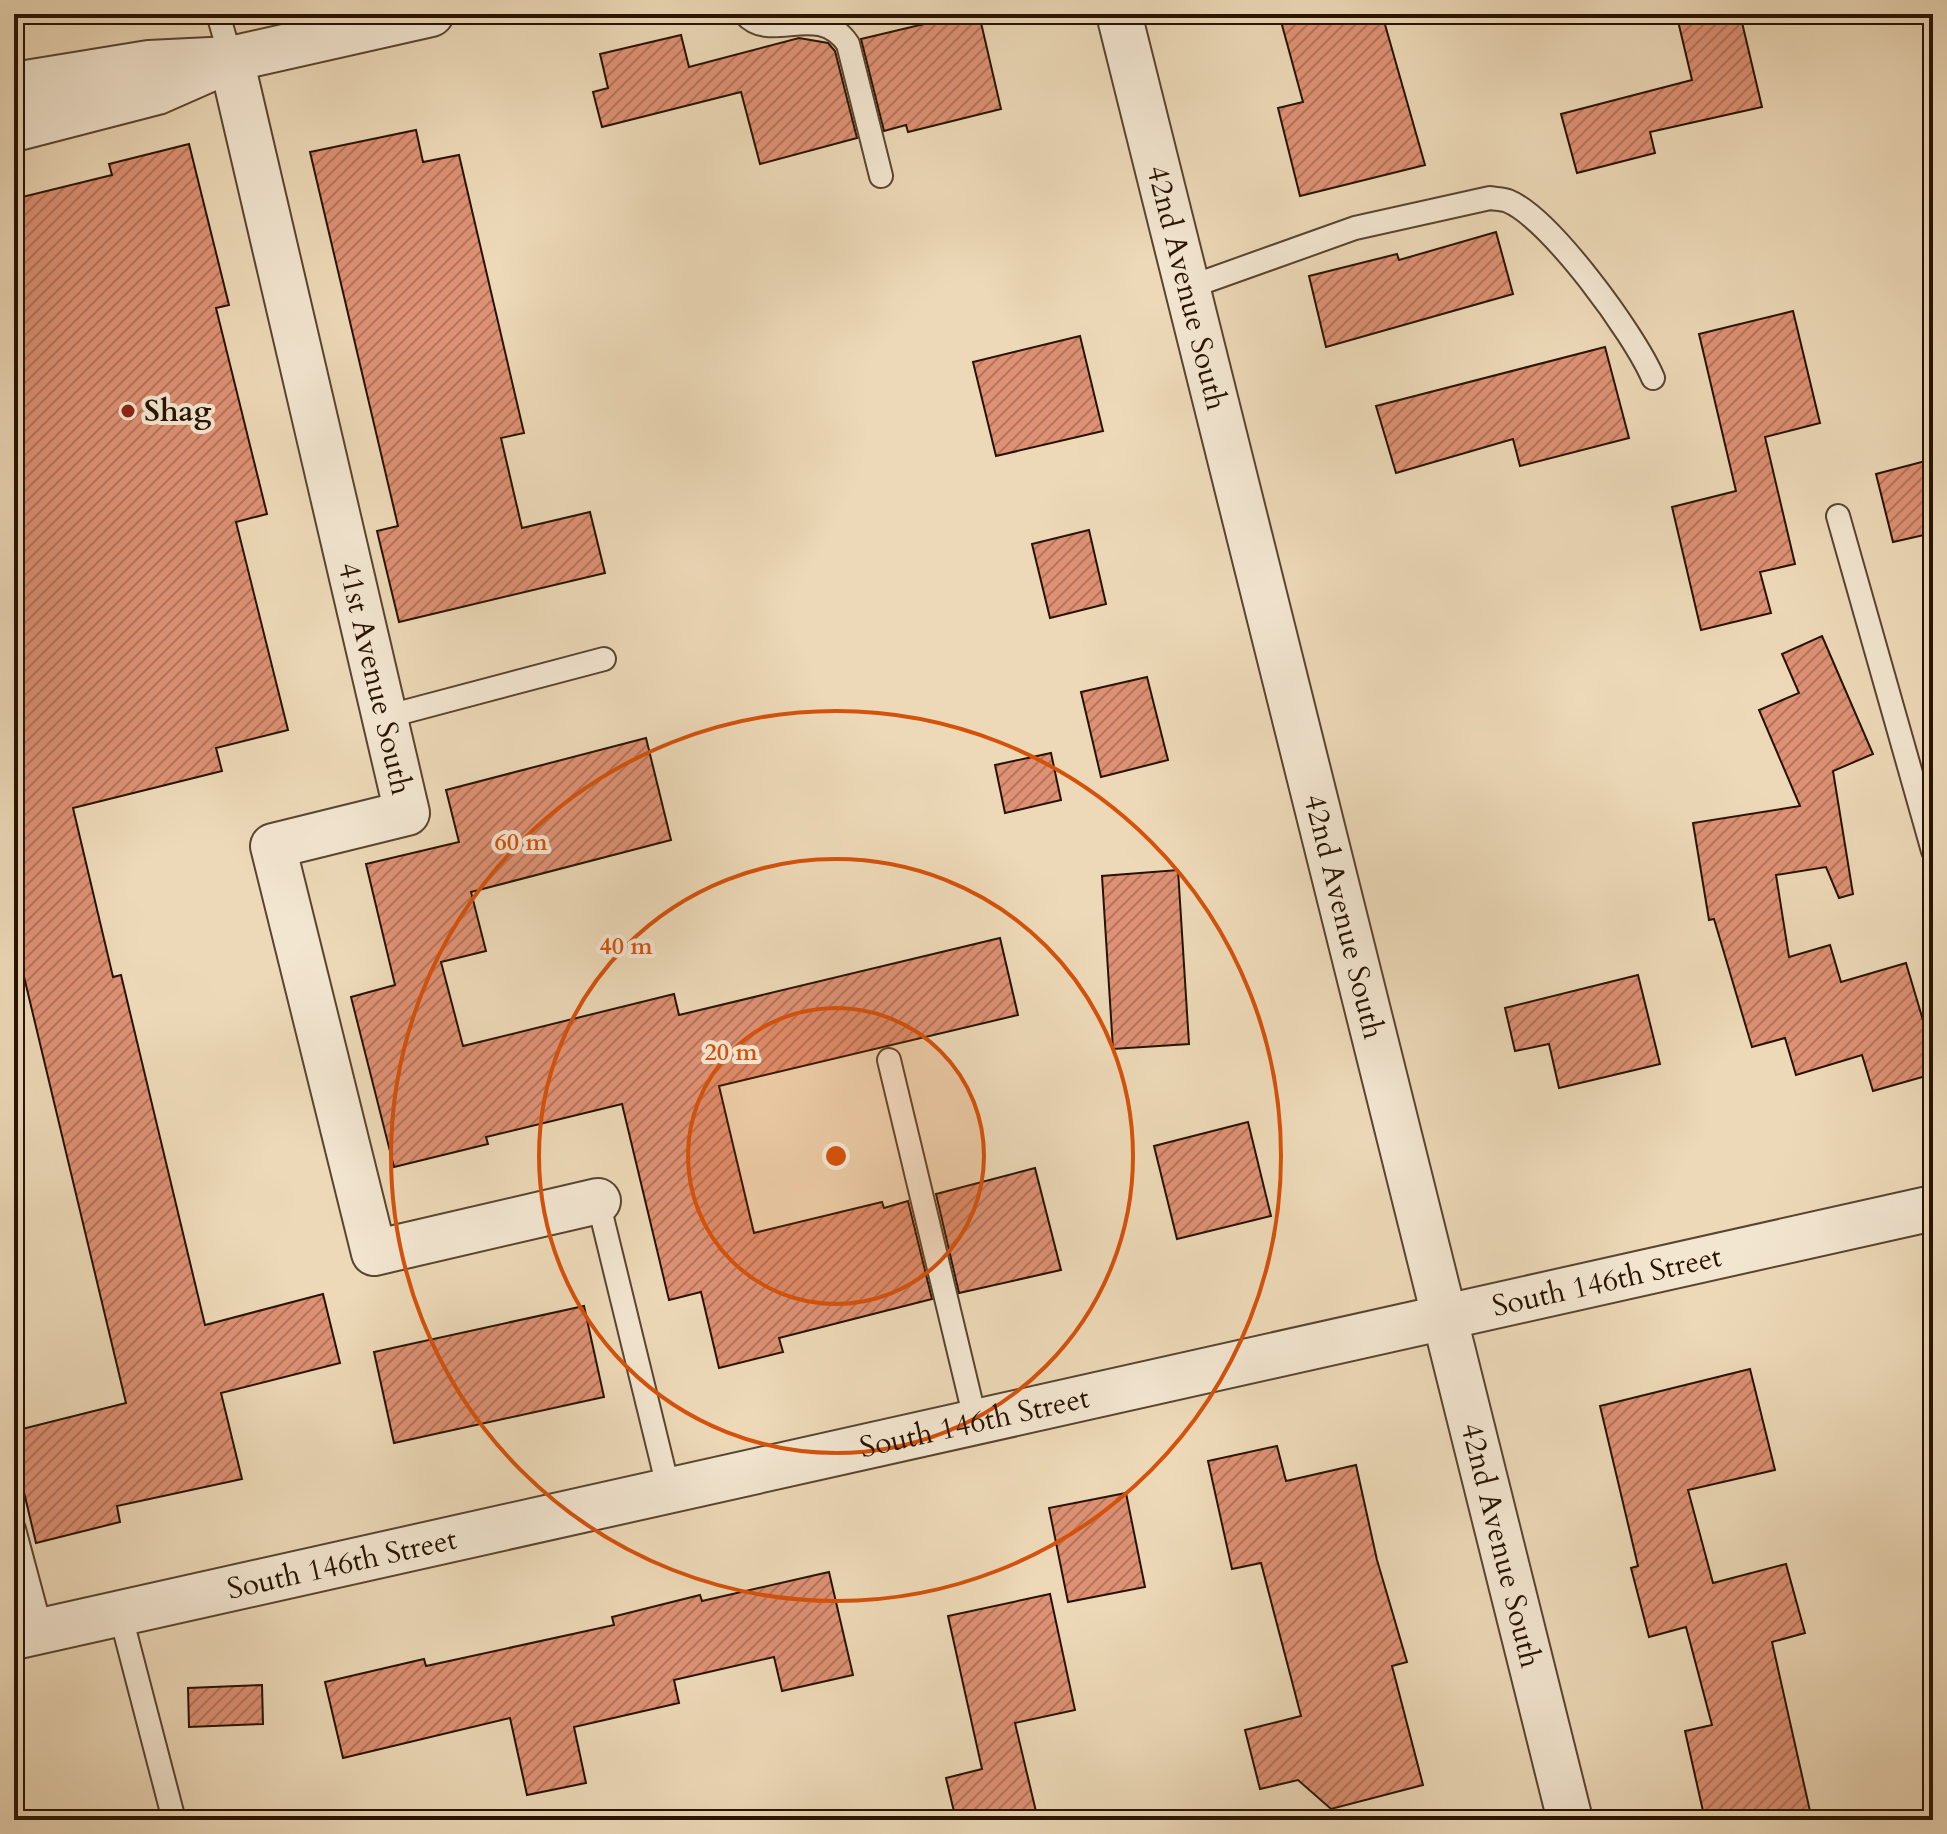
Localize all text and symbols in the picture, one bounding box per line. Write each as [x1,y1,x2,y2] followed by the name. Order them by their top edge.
[1137,161,1237,415] street label: 42nd Avenue South
[144,391,212,432] place label: Shag
[119,402,137,420] marker: Shag
[328,558,422,799] street label: 41st Avenue South
[1294,790,1394,1044] street label: 42nd Avenue South
[494,826,548,859] text: 60 m
[599,930,653,963] text: 40 m
[704,1036,758,1069] text: 20 m
[822,1142,850,1170] centre of rings
[1488,1236,1726,1327] street label: South 146th Street
[856,1377,1094,1468] street label: South 146th Street
[1451,1418,1551,1672] street label: 42nd Avenue South
[223,1519,461,1610] street label: South 146th Street

